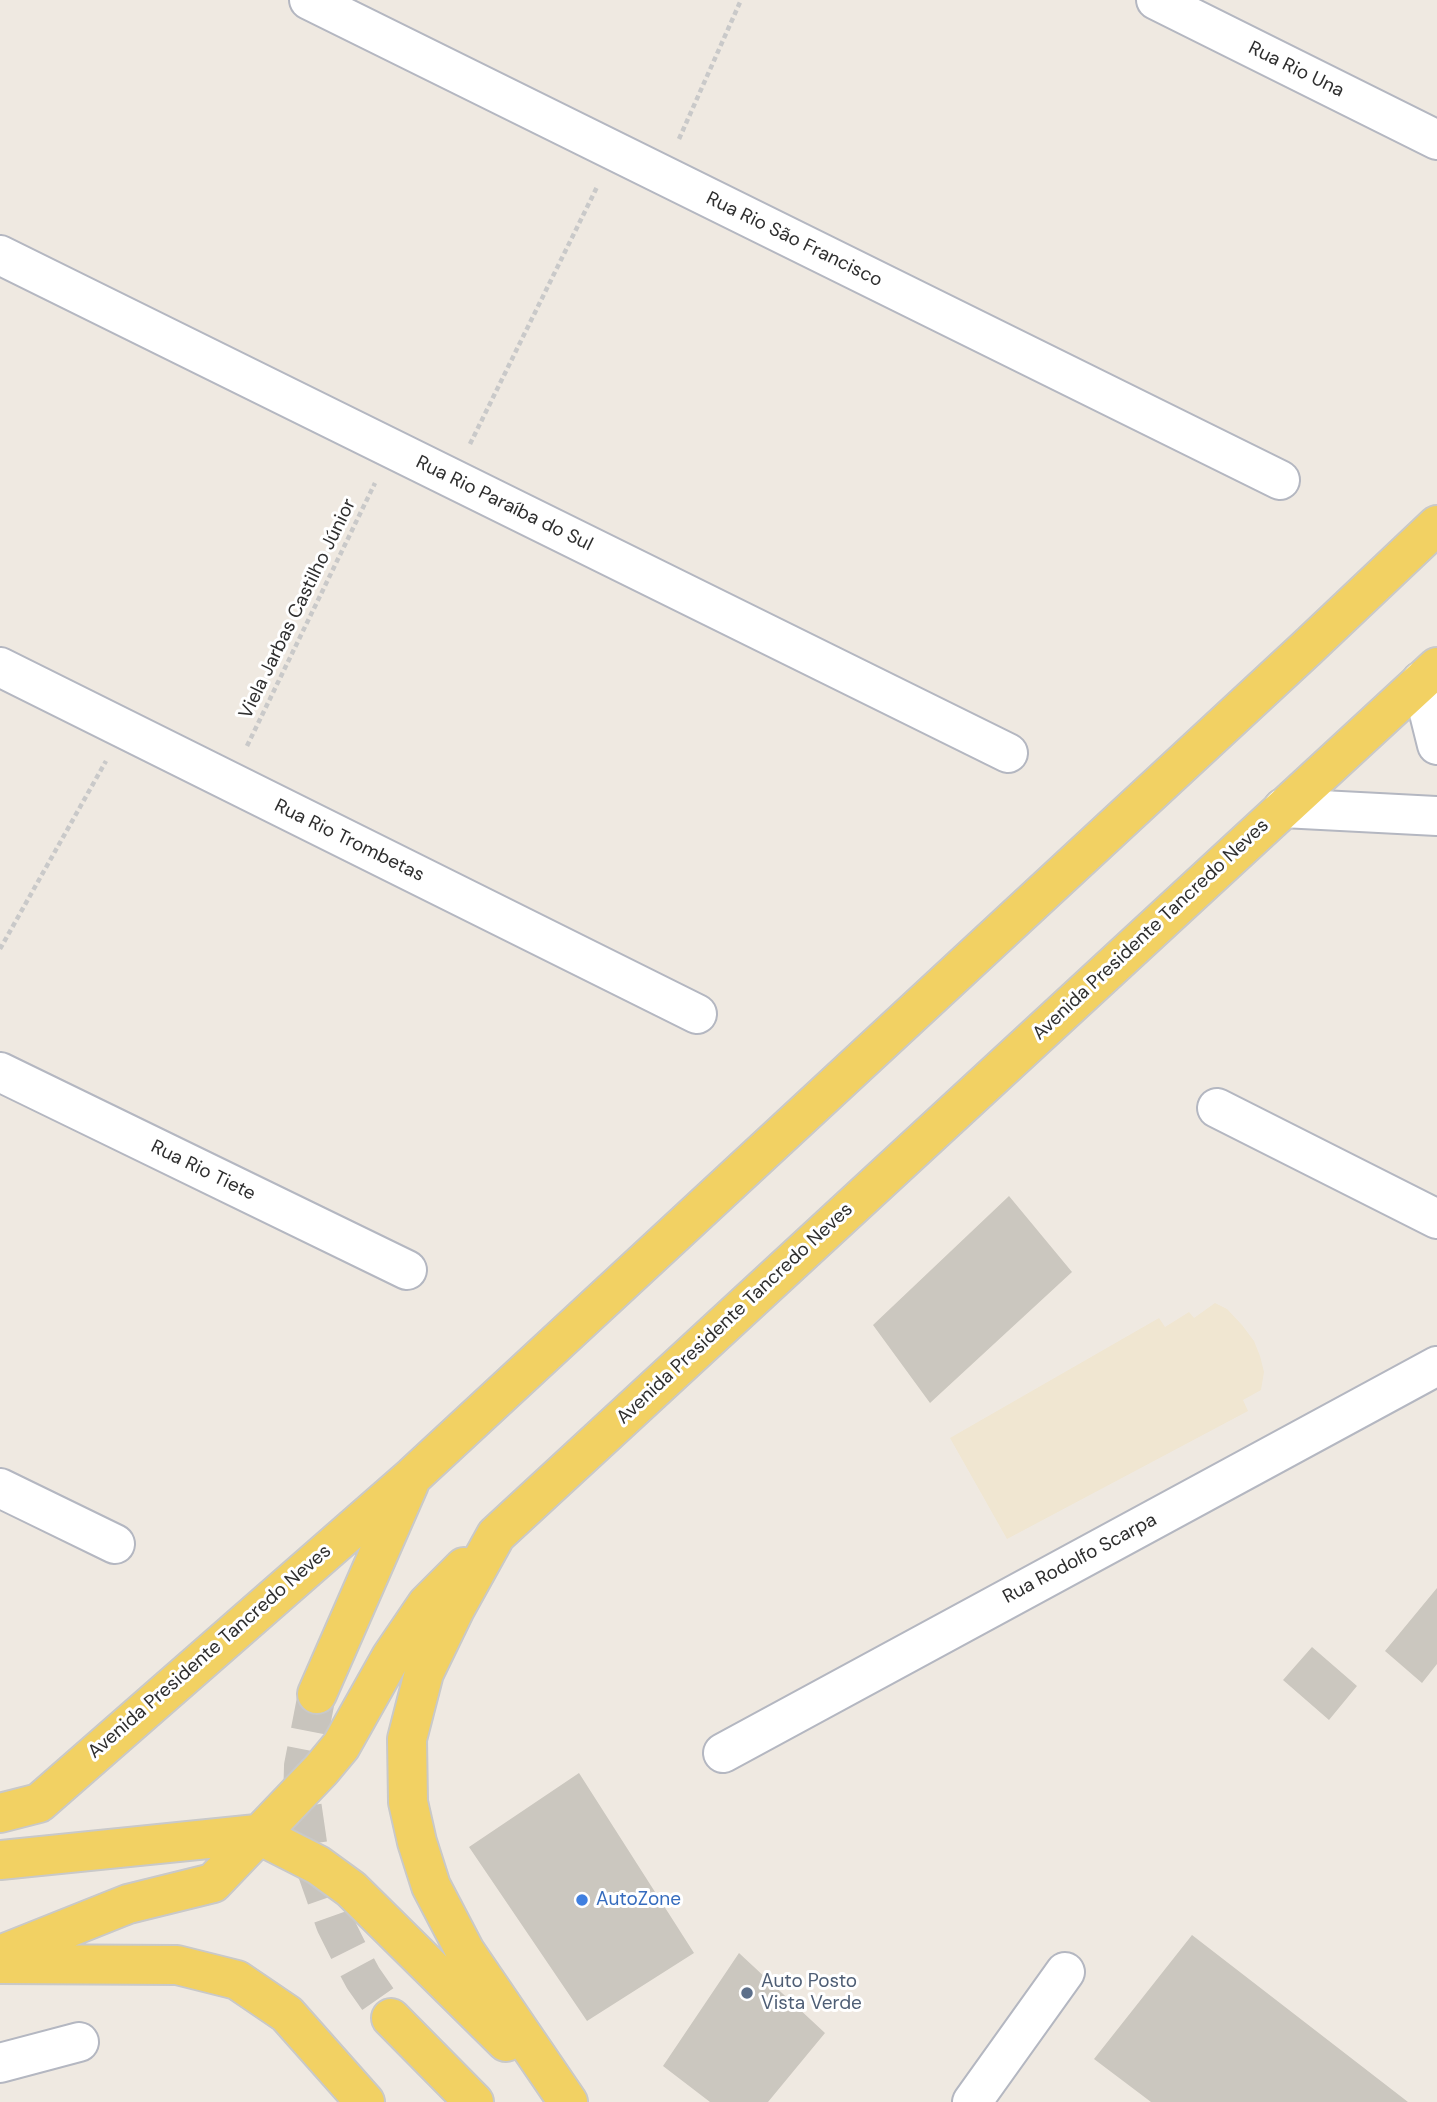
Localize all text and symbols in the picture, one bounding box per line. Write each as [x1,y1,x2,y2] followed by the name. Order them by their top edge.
[1245,37,1347,103] street label: Rua Rio Una
[702,187,886,293] street label: Rua Rio São Francisco
[412,451,596,557] street label: Rua Rio Paraíba do Sul
[235,495,361,723] street label: Viela Jarbas Castilho Júnior
[270,795,428,887] street label: Rua Rio Trombetas
[1028,814,1274,1046] street label: Avenida Presidente Tancredo Neves
[147,1136,259,1206] street label: Rua Rio Tiete
[612,1198,858,1430] street label: Avenida Presidente Tancredo Neves
[999,1509,1161,1609] street label: Rua Rodolfo Scarpa
[84,1540,336,1764] street label: Avenida Presidente Tancredo Neves
[596,1889,681,1911] place label: AutoZone
[574,1892,590,1908] marker: AutoZone
[761,1971,862,2015] place label: Auto Posto Vista Verde
[739,1985,755,2001] marker: Auto Posto Vista Verde

